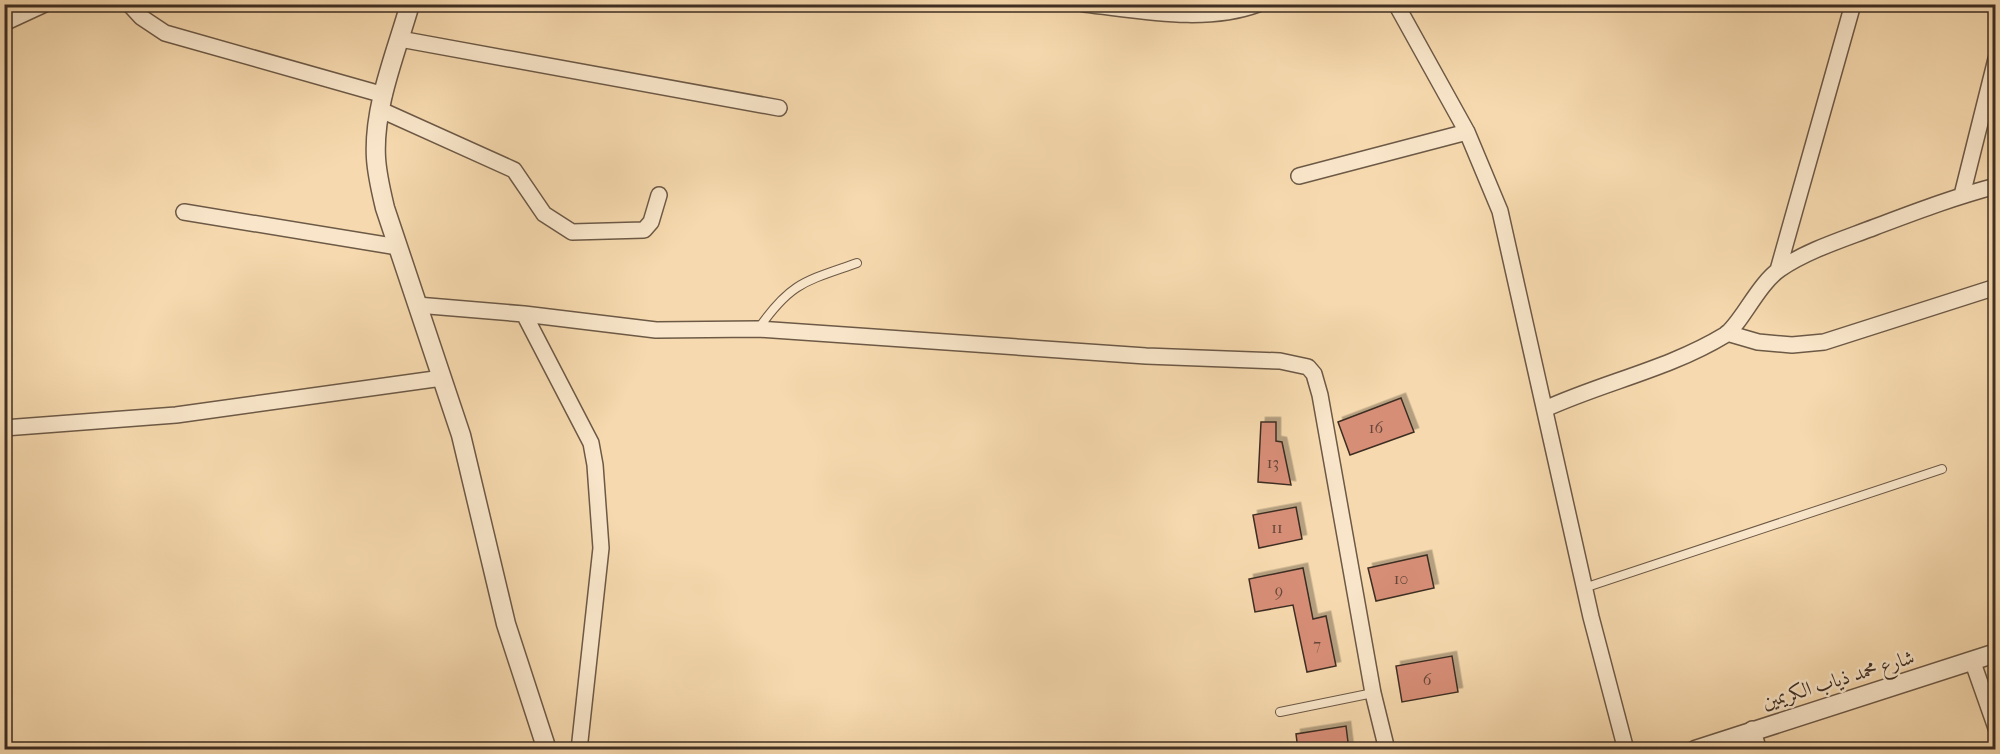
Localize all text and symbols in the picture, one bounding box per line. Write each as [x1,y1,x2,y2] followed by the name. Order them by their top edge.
[1369,418,1383,437] house number: 16
[1267,453,1279,472] house number: 13
[1271,518,1283,537] house number: 11
[1394,569,1408,588] house number: 10
[1275,581,1283,600] house number: 9
[1313,635,1321,654] house number: 7
[1759,645,1919,719] street label: شارع محمد ذياب الكريمين
[1423,670,1432,689] house number: 6

